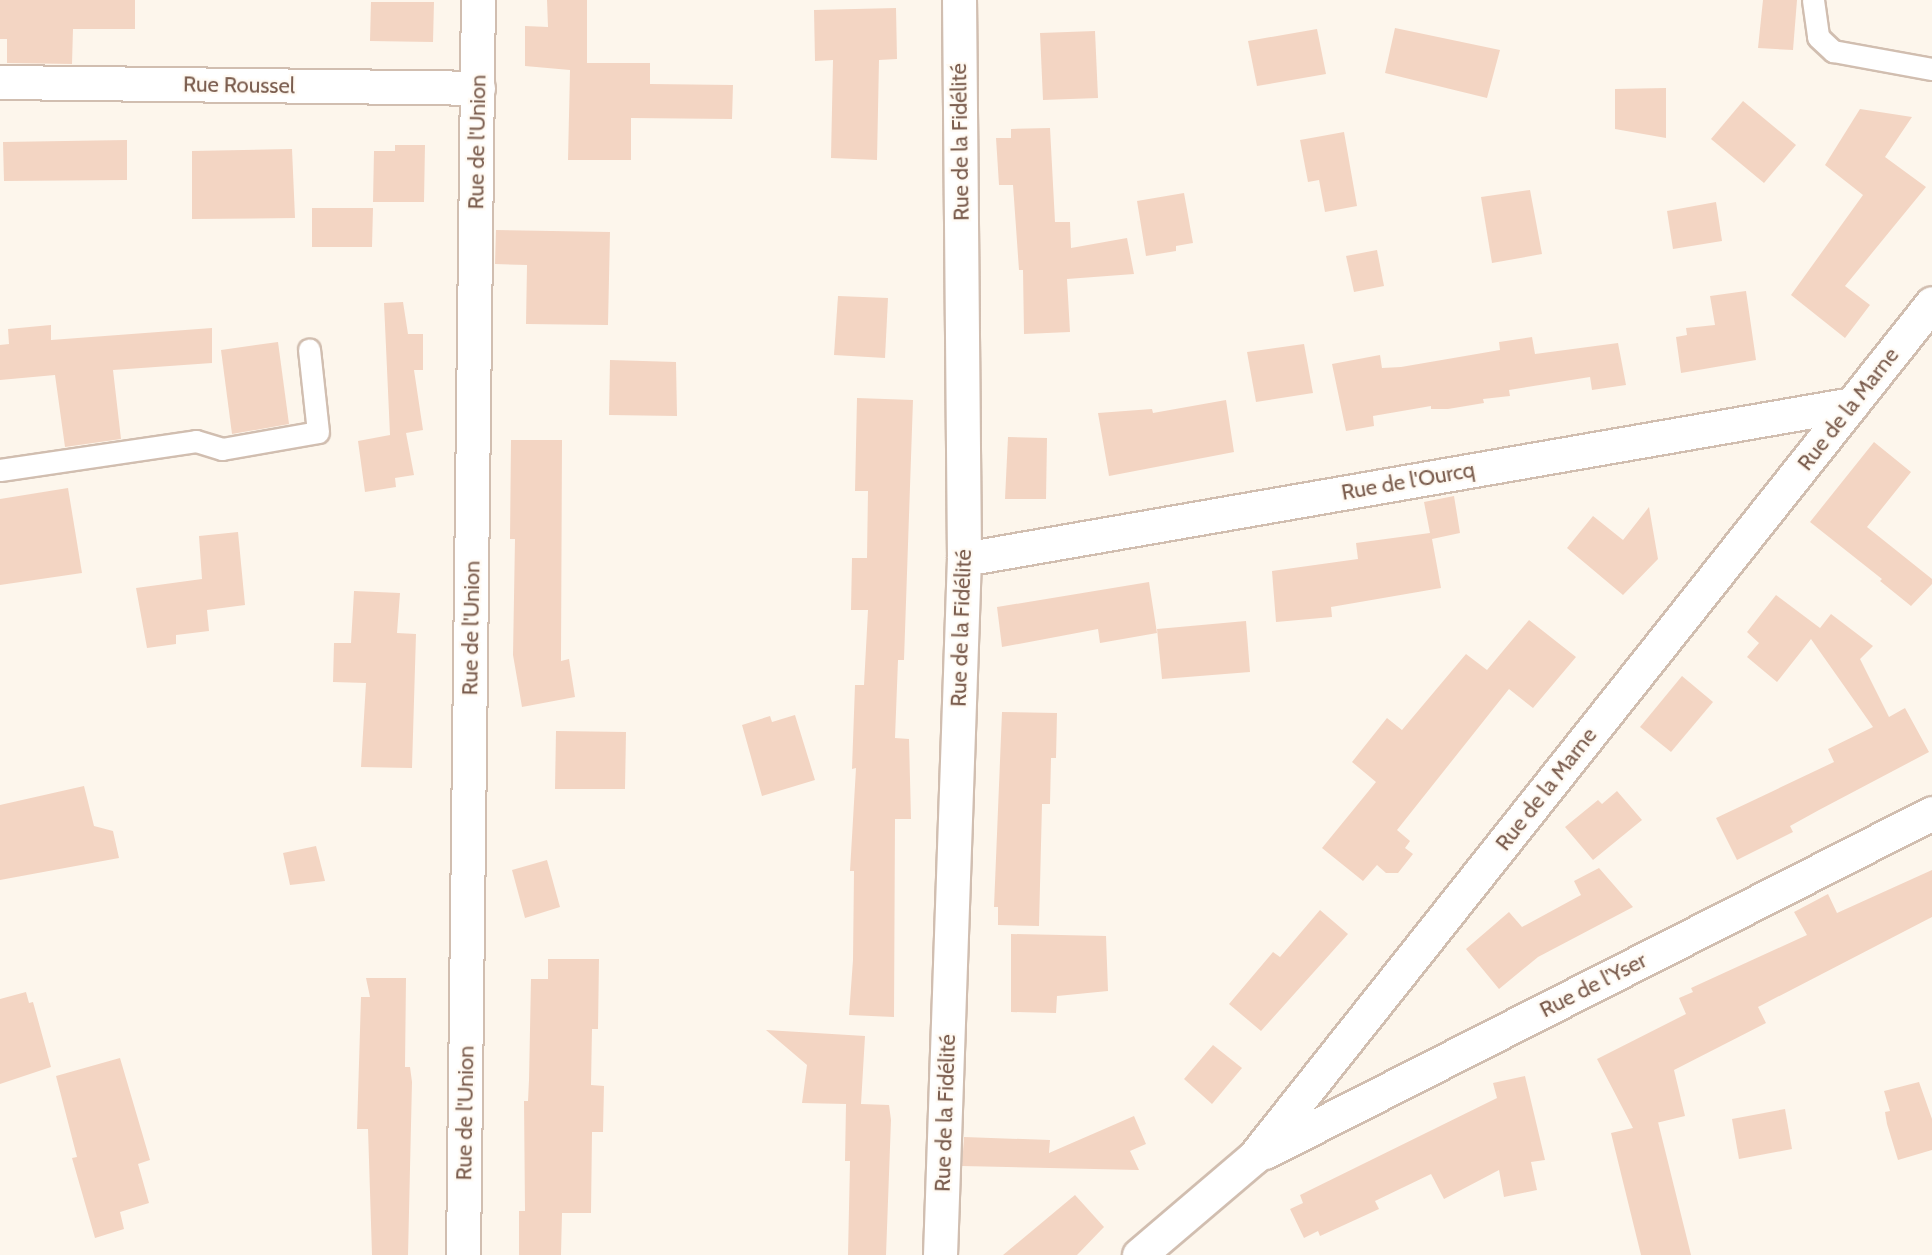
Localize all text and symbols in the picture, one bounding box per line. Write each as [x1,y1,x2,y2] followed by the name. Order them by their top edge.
[945,63,975,221] street label: Rue de la Fidélité
[183,71,295,99] street label: Rue Roussel
[463,74,491,210] street label: Rue de l'Union
[1792,342,1904,476] street label: Rue de la Marne
[1339,456,1477,506] street label: Rue de l'Ourcq
[945,549,977,707] street label: Rue de la Fidélité
[457,560,485,696] street label: Rue de l'Union
[1490,722,1602,856] street label: Rue de la Marne
[1535,947,1651,1023] street label: Rue de l'Yser
[929,1034,961,1192] street label: Rue de la Fidélité
[451,1045,479,1181] street label: Rue de l'Union

